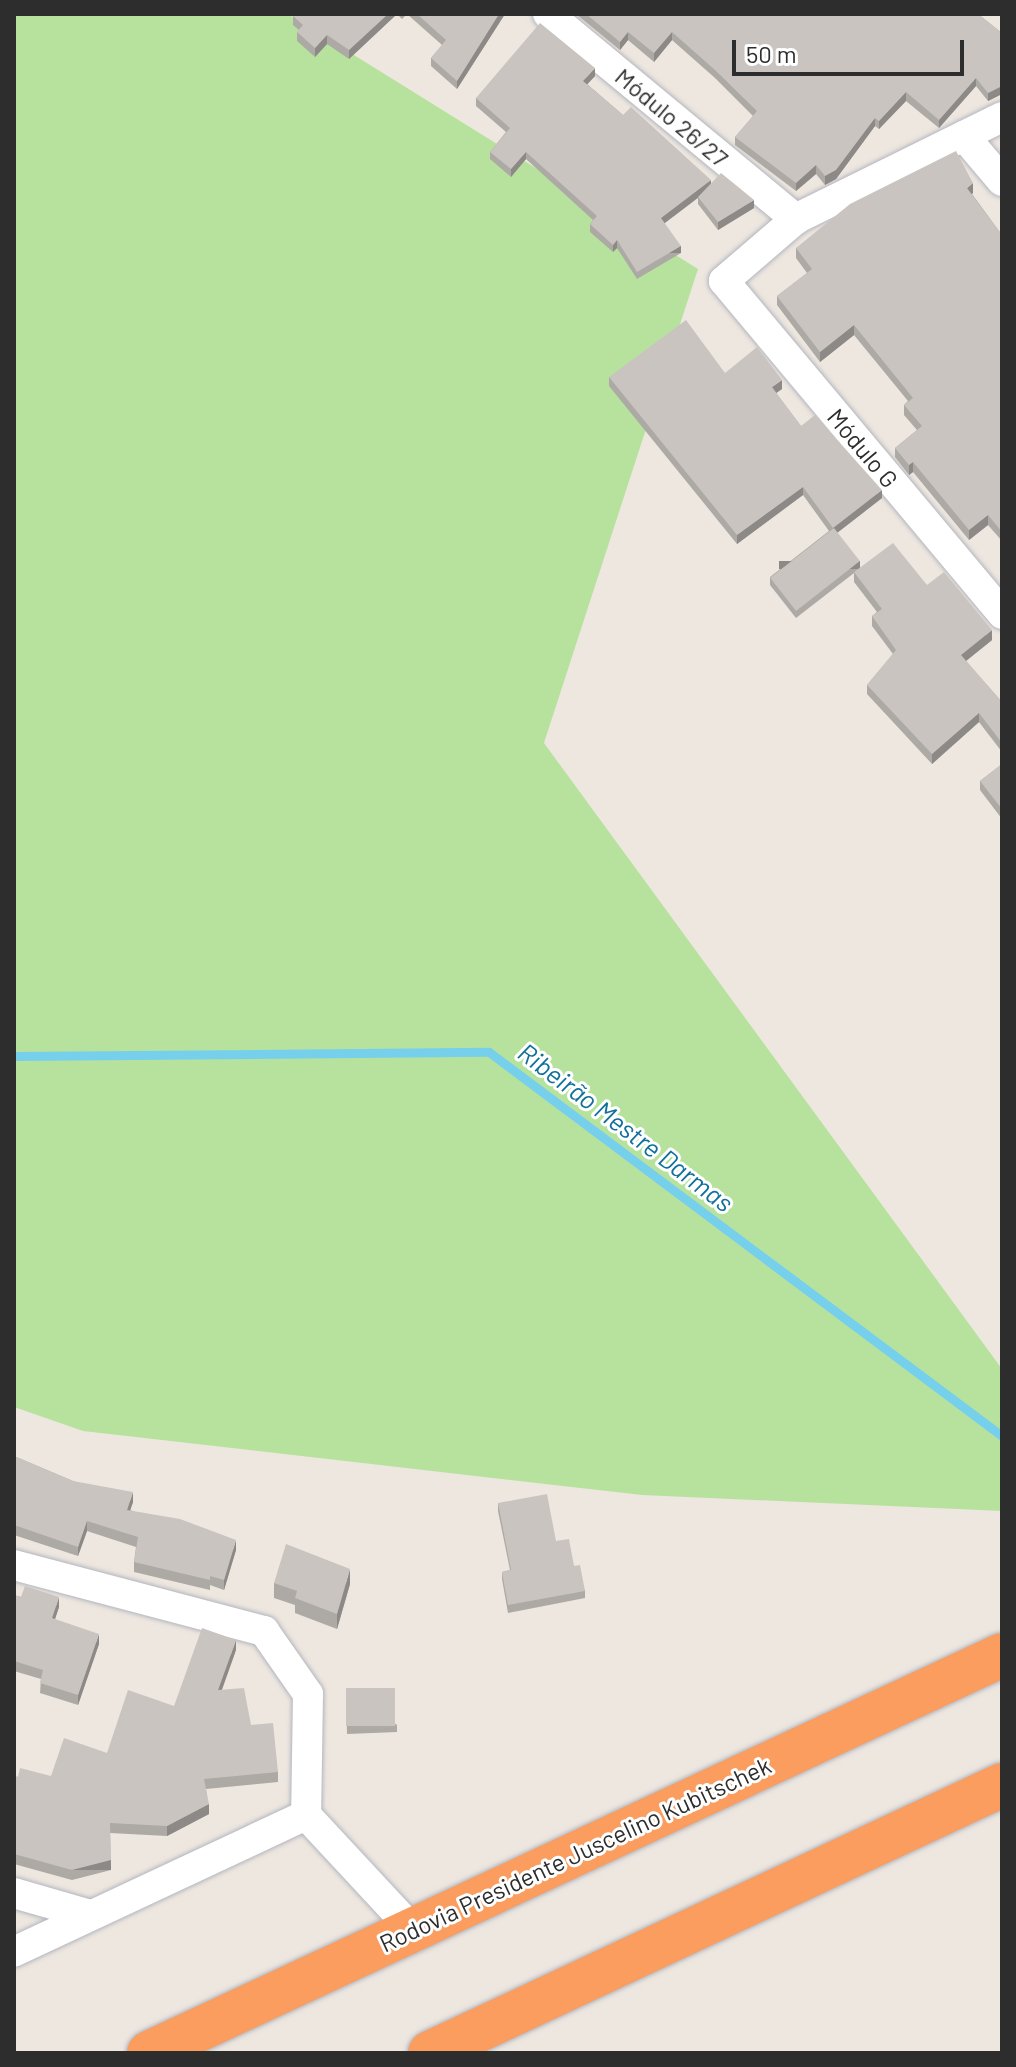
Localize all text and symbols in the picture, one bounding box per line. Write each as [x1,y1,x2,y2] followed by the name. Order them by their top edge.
[736,24,968,74] scale bar
[746,39,797,68] text: 50 m
[610,61,734,173] street label: Módulo 26/27
[822,403,904,493] street label: Módulo G
[512,1036,740,1218] water label: Ribeirão Mestre Darmas
[375,1750,775,1958] street label: Rodovia Presidente Juscelino Kubitschek

